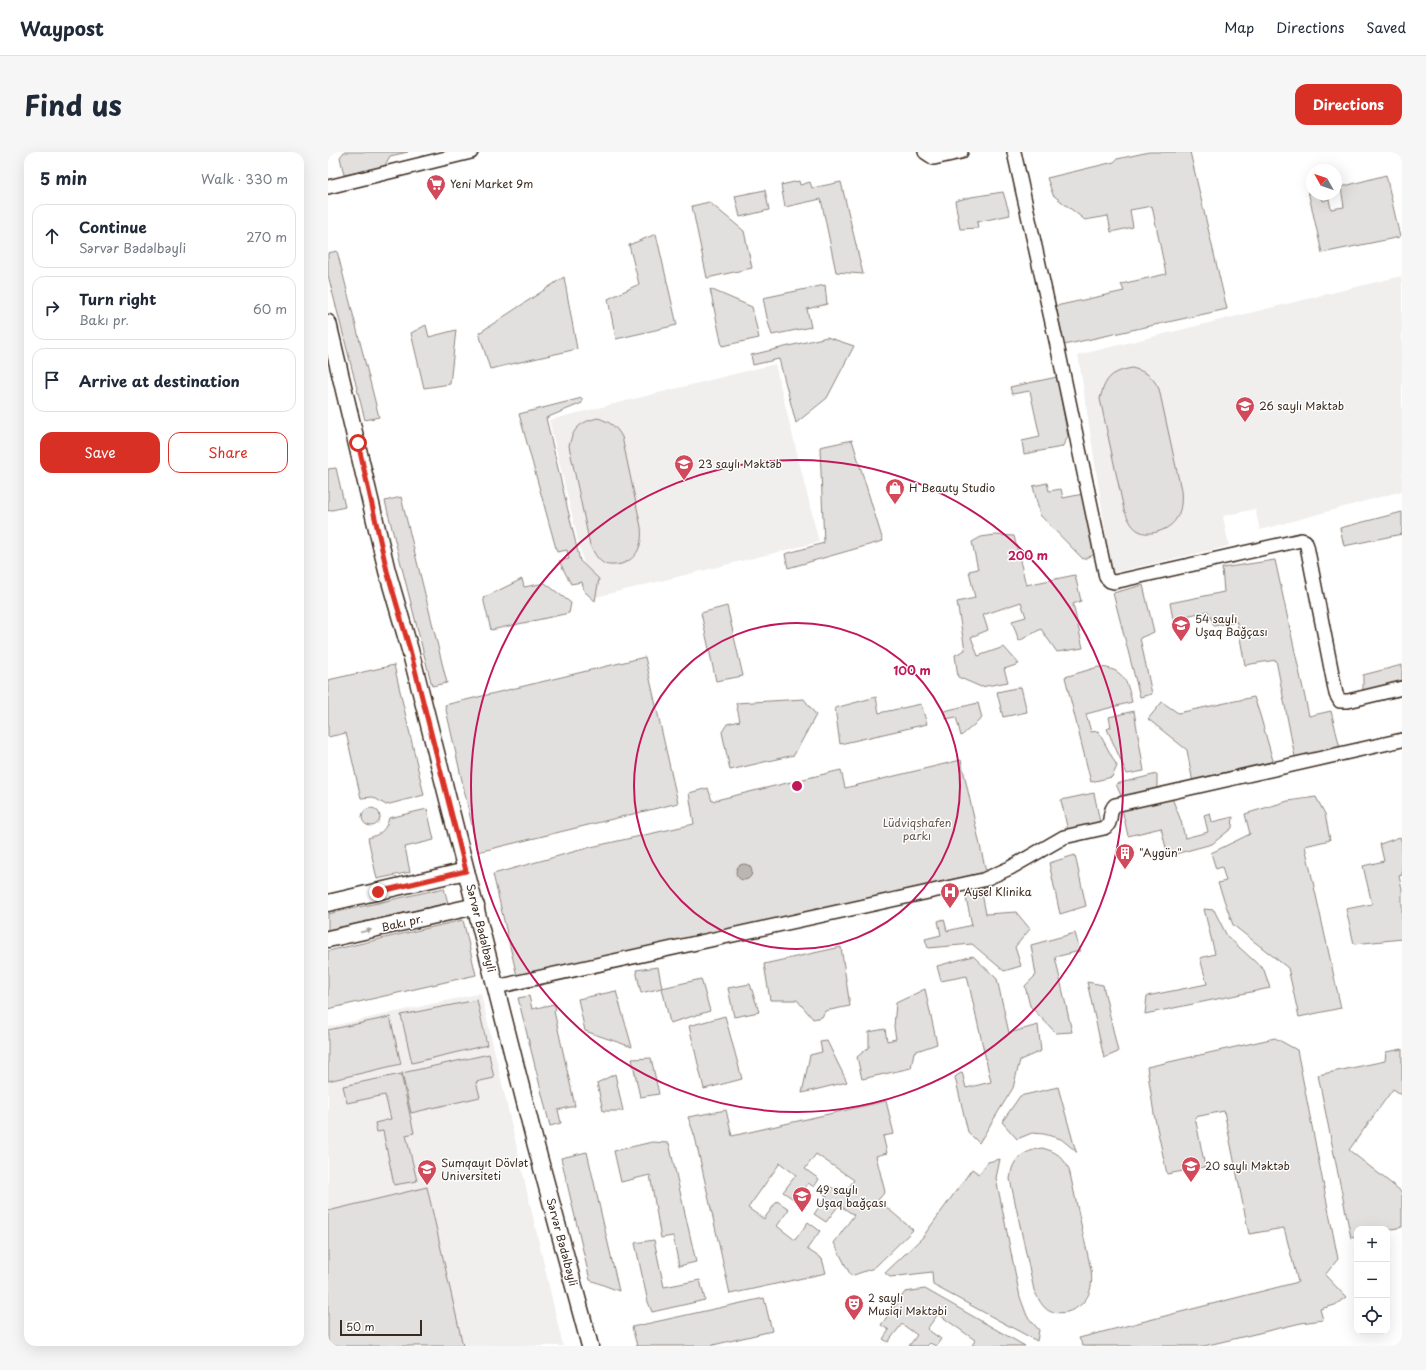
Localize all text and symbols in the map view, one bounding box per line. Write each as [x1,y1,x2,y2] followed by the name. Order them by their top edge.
[20,14,104,42] text: Waypost
[1224,17,1254,38] text: Map
[1276,17,1344,38] text: Directions
[1366,17,1406,38] text: Saved
[24,83,122,126] text: Find us
[1295,84,1402,125] button: Directions
[1306,164,1342,200] north arrow
[40,165,87,191] text: 5 min
[201,169,288,188] text: Walk · 330 m
[425,173,447,201] supermarket icon: Yeni Market 9m
[450,175,533,192] place label: Yeni Market 9m
[79,215,147,238] text: Continue
[41,225,63,247] icon: ahead
[246,227,287,246] text: 270 m
[79,238,186,257] text: Sərvər Bədəlbəyli
[79,287,156,310] text: Turn right
[41,297,63,319] icon: right
[253,299,287,318] text: 60 m
[79,310,129,329] text: Bakı pr.
[41,369,63,391] icon: arrive
[79,369,240,392] text: Arrive at destination
[1234,395,1256,423] school or university icon: 26 saylı Məktəb
[1259,397,1344,414] place label: 26 saylı Məktəb
[40,432,160,473] button: Save
[168,432,288,473] button: Share
[349,434,367,452] route start
[673,453,695,481] school or university icon: 23 saylı Məktəb
[698,455,782,472] place label: 23 saylı Məktəb
[884,477,906,505] shop icon: H Beauty Studio
[909,479,995,496] place label: H Beauty Studio
[1008,546,1048,564] text: 200 m
[1195,610,1268,640] place label: 54 saylı Uşaq Bağçası
[1170,614,1192,642] school or university icon: 54 saylı Uşaq Bağçası
[893,661,931,679] text: 100 m
[790,779,804,793] centre of rings
[883,814,951,844] park label: Lüdviqshafen parkı
[1114,842,1136,870] building icon: "Aygün"
[1139,844,1182,861] place label: "Aygün"
[939,881,961,909] hospital icon: Aysel Klinika
[462,882,501,974] street label: Sərvər Bədəlbəyli
[369,883,387,901] route end
[964,883,1032,900] place label: Aysel Klinika
[379,909,425,936] street label: Bakı pr.
[360,927,372,933] one-way arrow
[441,1154,529,1184] place label: Sumqayıt Dövlət Universiteti
[1180,1155,1202,1183] school or university icon: 20 saylı Məktəb
[1205,1157,1290,1174] place label: 20 saylı Məktəb
[416,1158,438,1186] school or university icon: Sumqayıt Dövlət Universiteti
[816,1181,887,1211] place label: 49 saylı Uşaq bağçası
[791,1185,813,1213] school or university icon: 49 saylı Uşaq bağçası
[543,1196,582,1288] street label: Sərvər Bədəlbəyli
[1354,1226,1390,1334] map controls
[1354,1226,1390,1262] button: +
[1354,1262,1390,1298] button: −
[868,1289,947,1319] place label: 2 saylı Musiqi Məktəbi
[843,1293,865,1321] theatre icon: 2 saylı Musiqi Məktəbi
[1354,1298,1390,1334] button: locate
[340,1318,422,1337] scale bar
[346,1318,375,1335] text: 50 m

